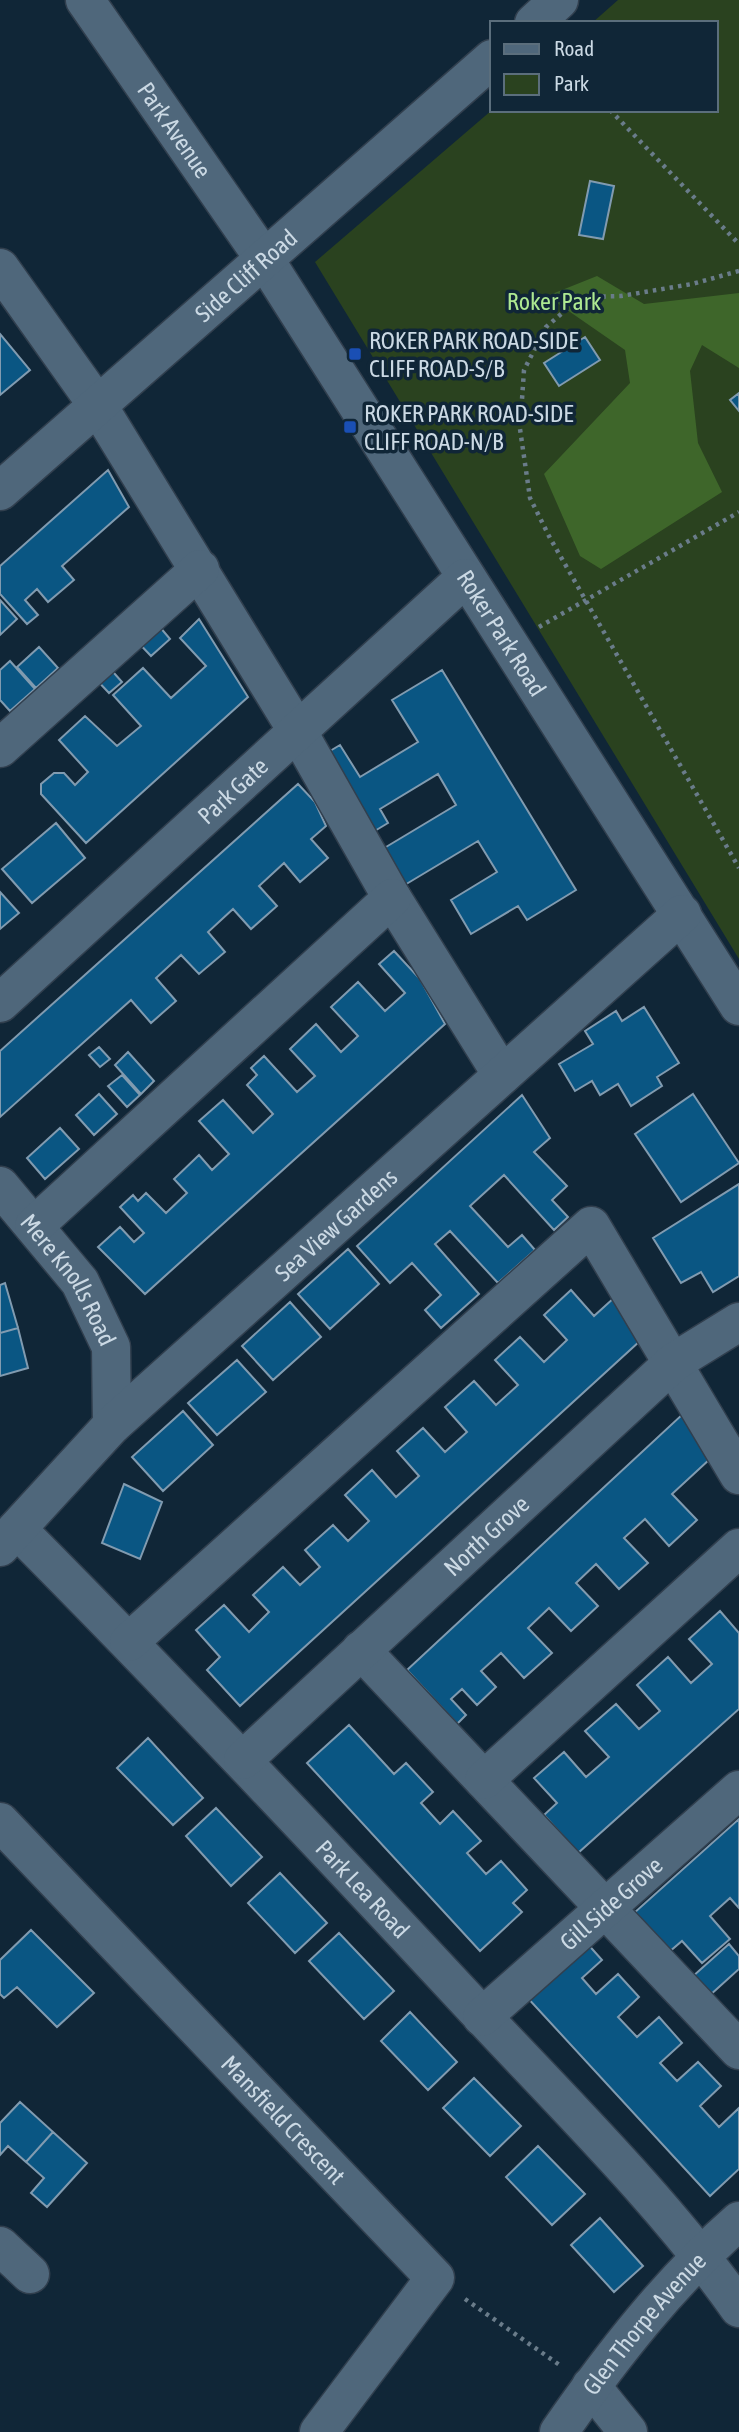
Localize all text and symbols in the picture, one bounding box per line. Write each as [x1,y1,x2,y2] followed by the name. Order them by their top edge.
[490,21,718,112] legend
[554,36,594,60] text: Road
[554,71,589,95] text: Park
[133,77,217,183] street label: Park Avenue
[189,224,302,327] street label: Side Cliff Road
[507,288,602,315] park label: Roker Park
[369,327,579,382] place label: ROKER PARK ROAD-SIDE CLIFF ROAD-S/B
[347,346,363,362] marker: ROKER PARK ROAD-SIDE CLIFF ROAD-S/B
[364,400,574,455] place label: ROKER PARK ROAD-SIDE CLIFF ROAD-N/B
[342,419,358,435] marker: ROKER PARK ROAD-SIDE CLIFF ROAD-N/B
[452,565,552,701] street label: Roker Park Road
[192,752,273,829] street label: Park Gate
[269,1163,402,1286] street label: Sea View Gardens
[15,1208,122,1350] street label: Mere Knolls Road
[438,1490,534,1581] street label: North Grove
[311,1834,415,1943] street label: Park Lea Road
[554,1851,667,1955] street label: Gill Side Grove
[216,2050,351,2189] street label: Mansfield Crescent
[577,2247,711,2400] street label: Glen Thorpe Avenue

